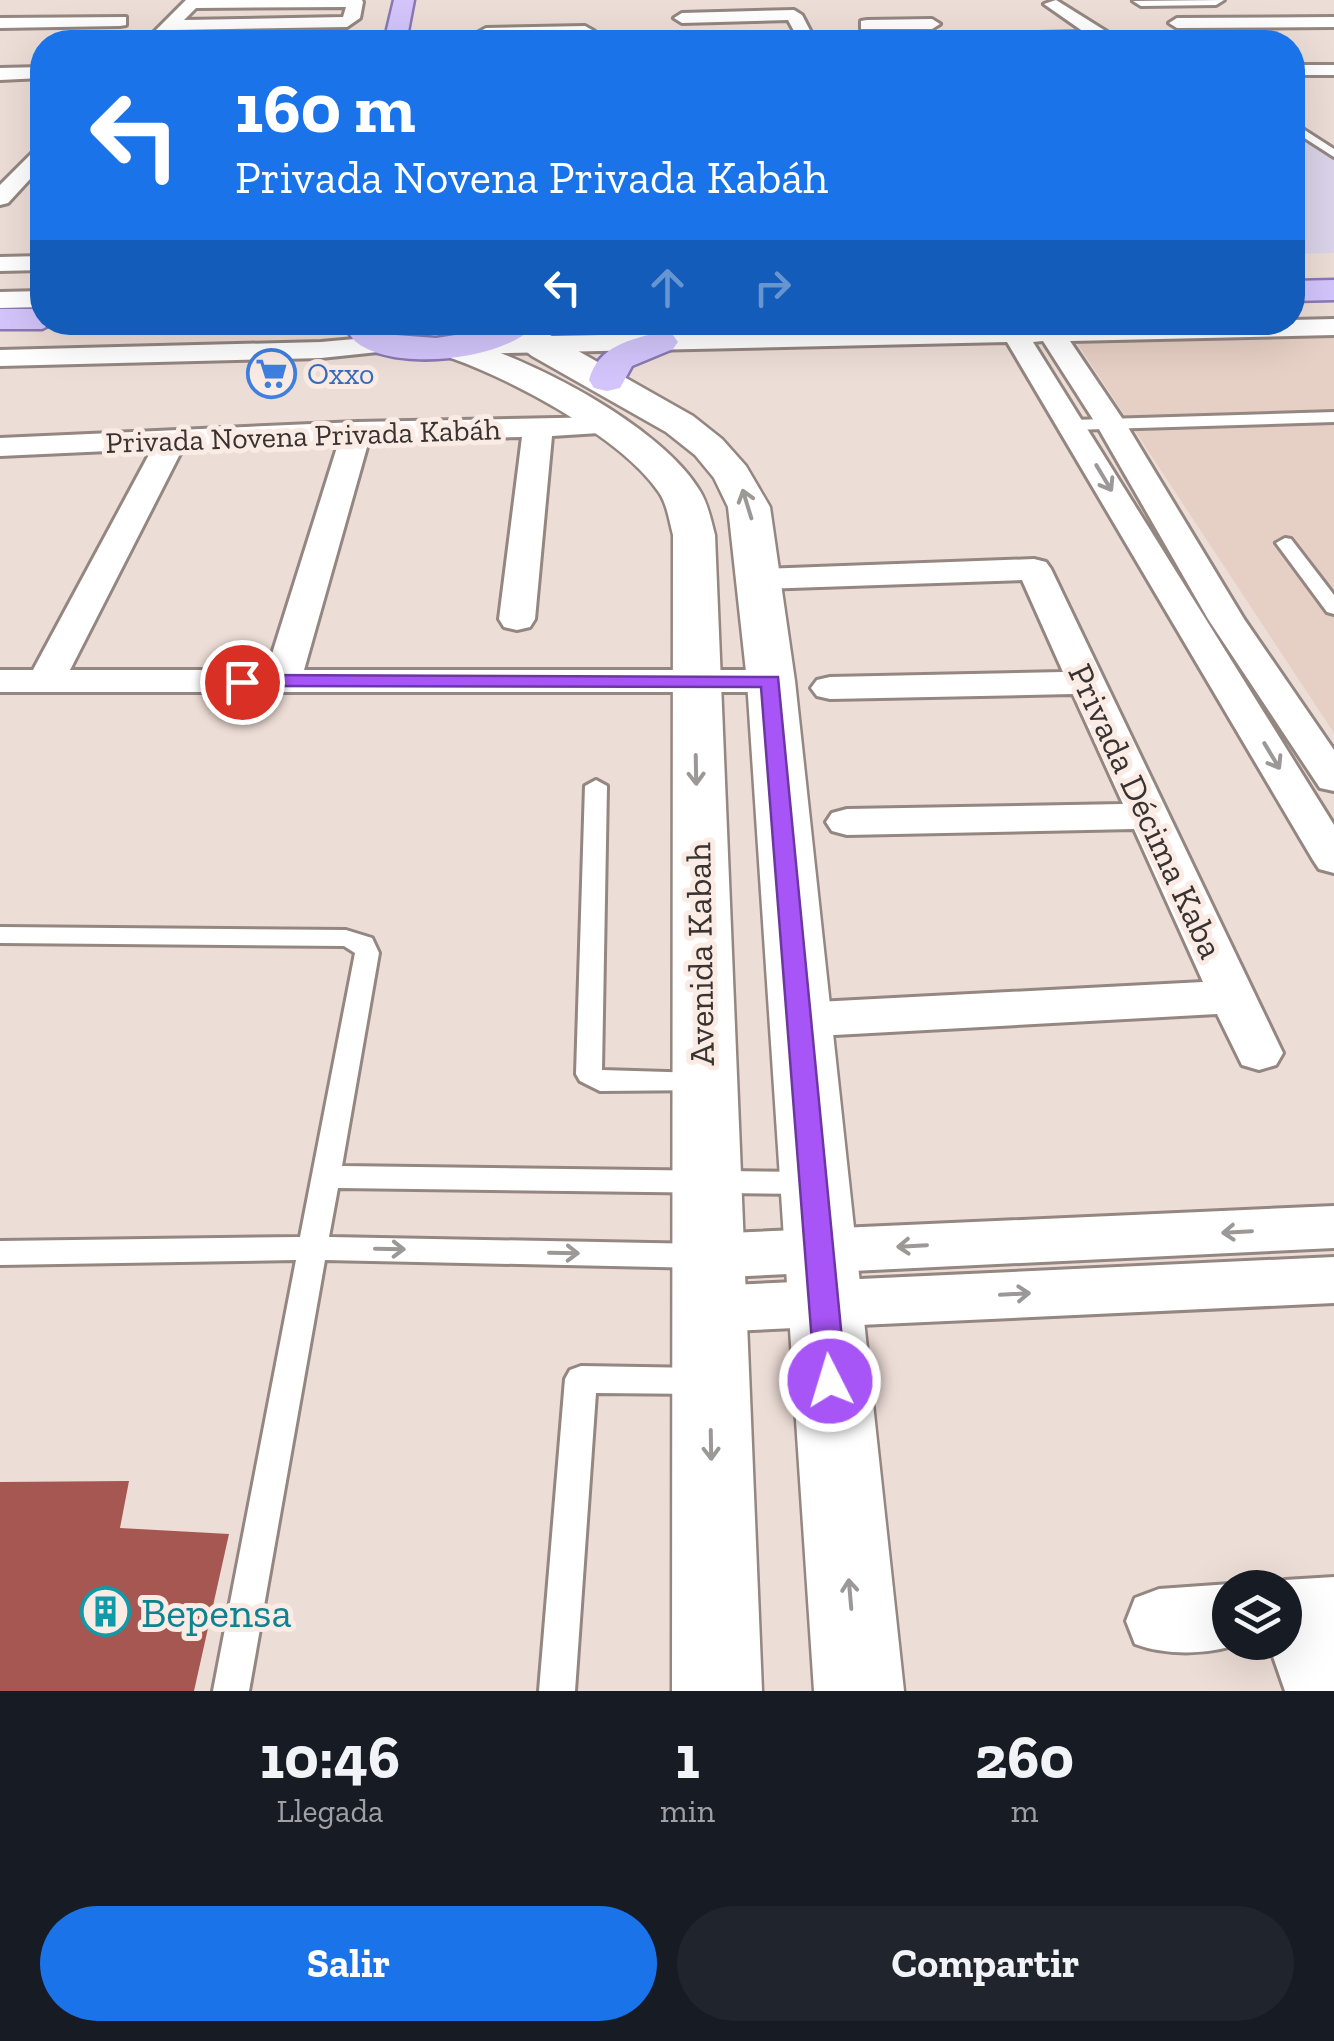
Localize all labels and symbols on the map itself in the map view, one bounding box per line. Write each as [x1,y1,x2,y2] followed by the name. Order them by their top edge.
[246,348,298,400] supermarket icon: Oxxo
[307,356,374,392] place label: Oxxo
[105,411,501,461] street label: Privada Novena Privada Kabáh
[1093,463,1114,492] one-way arrow
[737,489,755,520] one-way arrow
[200,640,285,725] pin
[1059,657,1233,965] street label: Privada Décima Kaba
[1262,741,1282,770] one-way arrow
[687,754,706,786] one-way arrow
[677,842,723,1066] street label: Avenida Kabah
[1221,1222,1253,1241] one-way arrow
[896,1237,928,1256] one-way arrow
[373,1240,405,1259] one-way arrow
[548,1243,580,1262] one-way arrow
[998,1285,1030,1304] one-way arrow
[778,1329,882,1433] position arrow
[701,1429,720,1461] one-way arrow
[840,1578,859,1610] one-way arrow
[80,1586,132,1638] building icon: Bepensa
[141,1587,292,1638] place label: Bepensa

